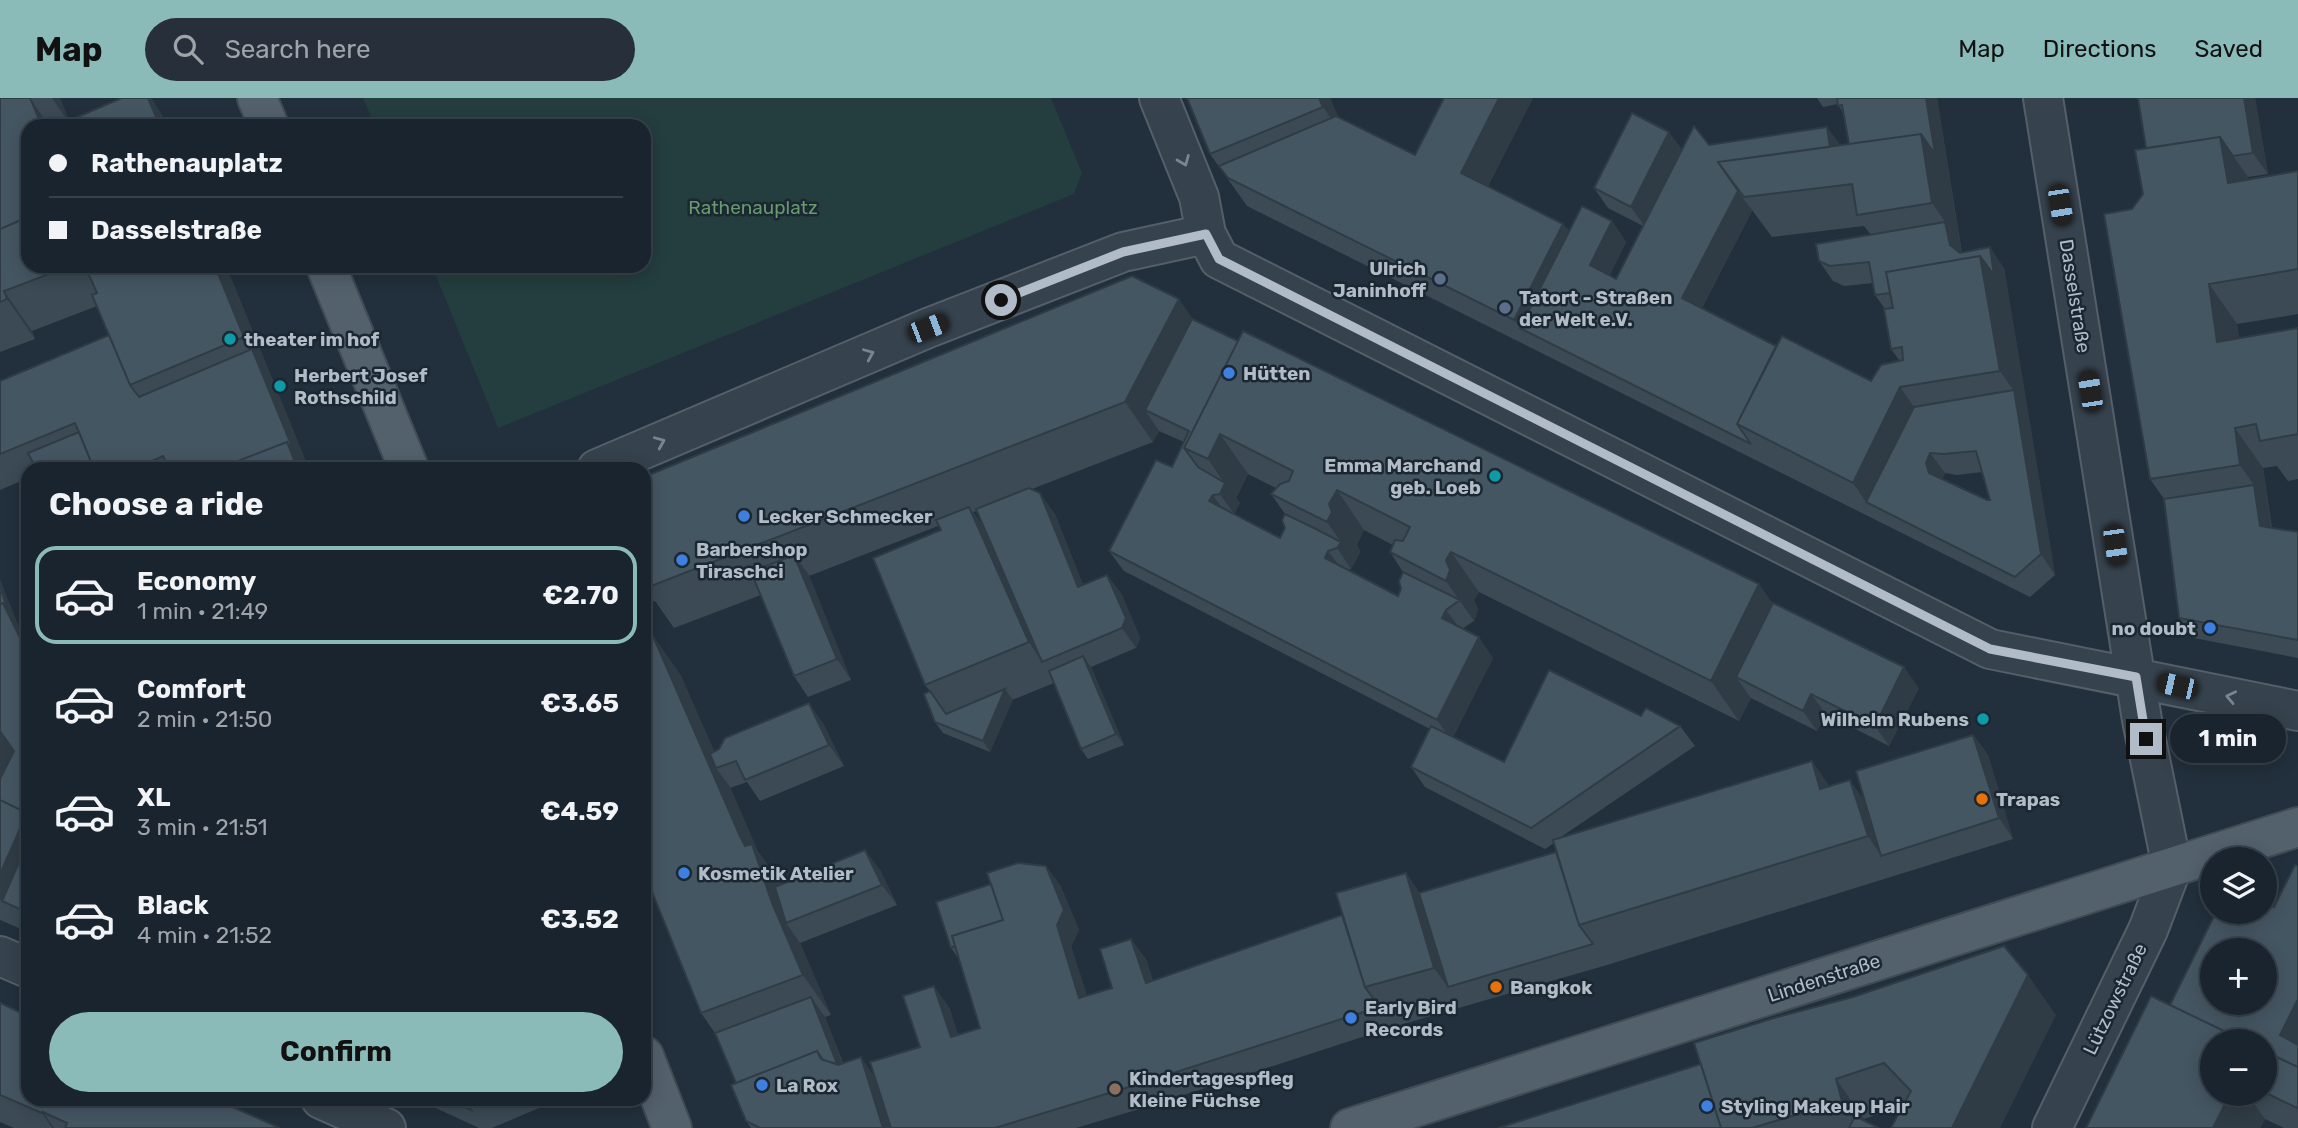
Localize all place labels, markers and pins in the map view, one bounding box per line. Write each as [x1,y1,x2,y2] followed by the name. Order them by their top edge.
[1333,257,1427,302] place label: Ulrich Janinhoff
[1432,271,1448,287] marker: Ulrich Janinhoff
[1519,286,1672,331] place label: Tatort - Straßen der Welt e.V.
[1497,300,1513,316] marker: Tatort - Straßen der Welt e.V.
[244,328,380,351] place label: theater im hof
[222,331,238,347] marker: theater im hof
[1243,362,1311,385] place label: Hütten
[294,364,428,409] place label: Herbert Josef Rothschild
[1221,365,1237,381] marker: Hütten
[272,378,288,394] marker: Herbert Josef Rothschild
[1324,454,1481,499] place label: Emma Marchand geb. Loeb
[1487,468,1503,484] marker: Emma Marchand geb. Loeb
[758,505,933,528] place label: Lecker Schmecker
[736,508,752,524] marker: Lecker Schmecker
[696,538,808,583] place label: Barbershop Tiraschci
[674,552,690,568] marker: Barbershop Tiraschci
[2112,617,2196,640] place label: no doubt
[2202,620,2218,636] marker: no doubt
[1821,708,1969,731] place label: Wilhelm Rubens
[1975,711,1991,727] marker: Wilhelm Rubens
[1996,788,2060,811] place label: Trapas
[1974,791,1990,807] marker: Trapas
[698,862,854,885] place label: Kosmetik Atelier
[676,865,692,881] marker: Kosmetik Atelier
[1510,976,1592,999] place label: Bangkok
[1488,979,1504,995] marker: Bangkok
[1365,996,1457,1041] place label: Early Bird Records
[1343,1010,1359,1026] marker: Early Bird Records
[1129,1067,1294,1112] place label: Kindertagespfleg Kleine Füchse
[776,1074,838,1097] place label: La Rox
[754,1077,770,1093] marker: La Rox
[1107,1081,1123,1097] marker: Kindertagespfleg Kleine Füchse
[1721,1095,1910,1118] place label: Styling Makeup Hair
[1699,1098,1715,1114] marker: Styling Makeup Hair

